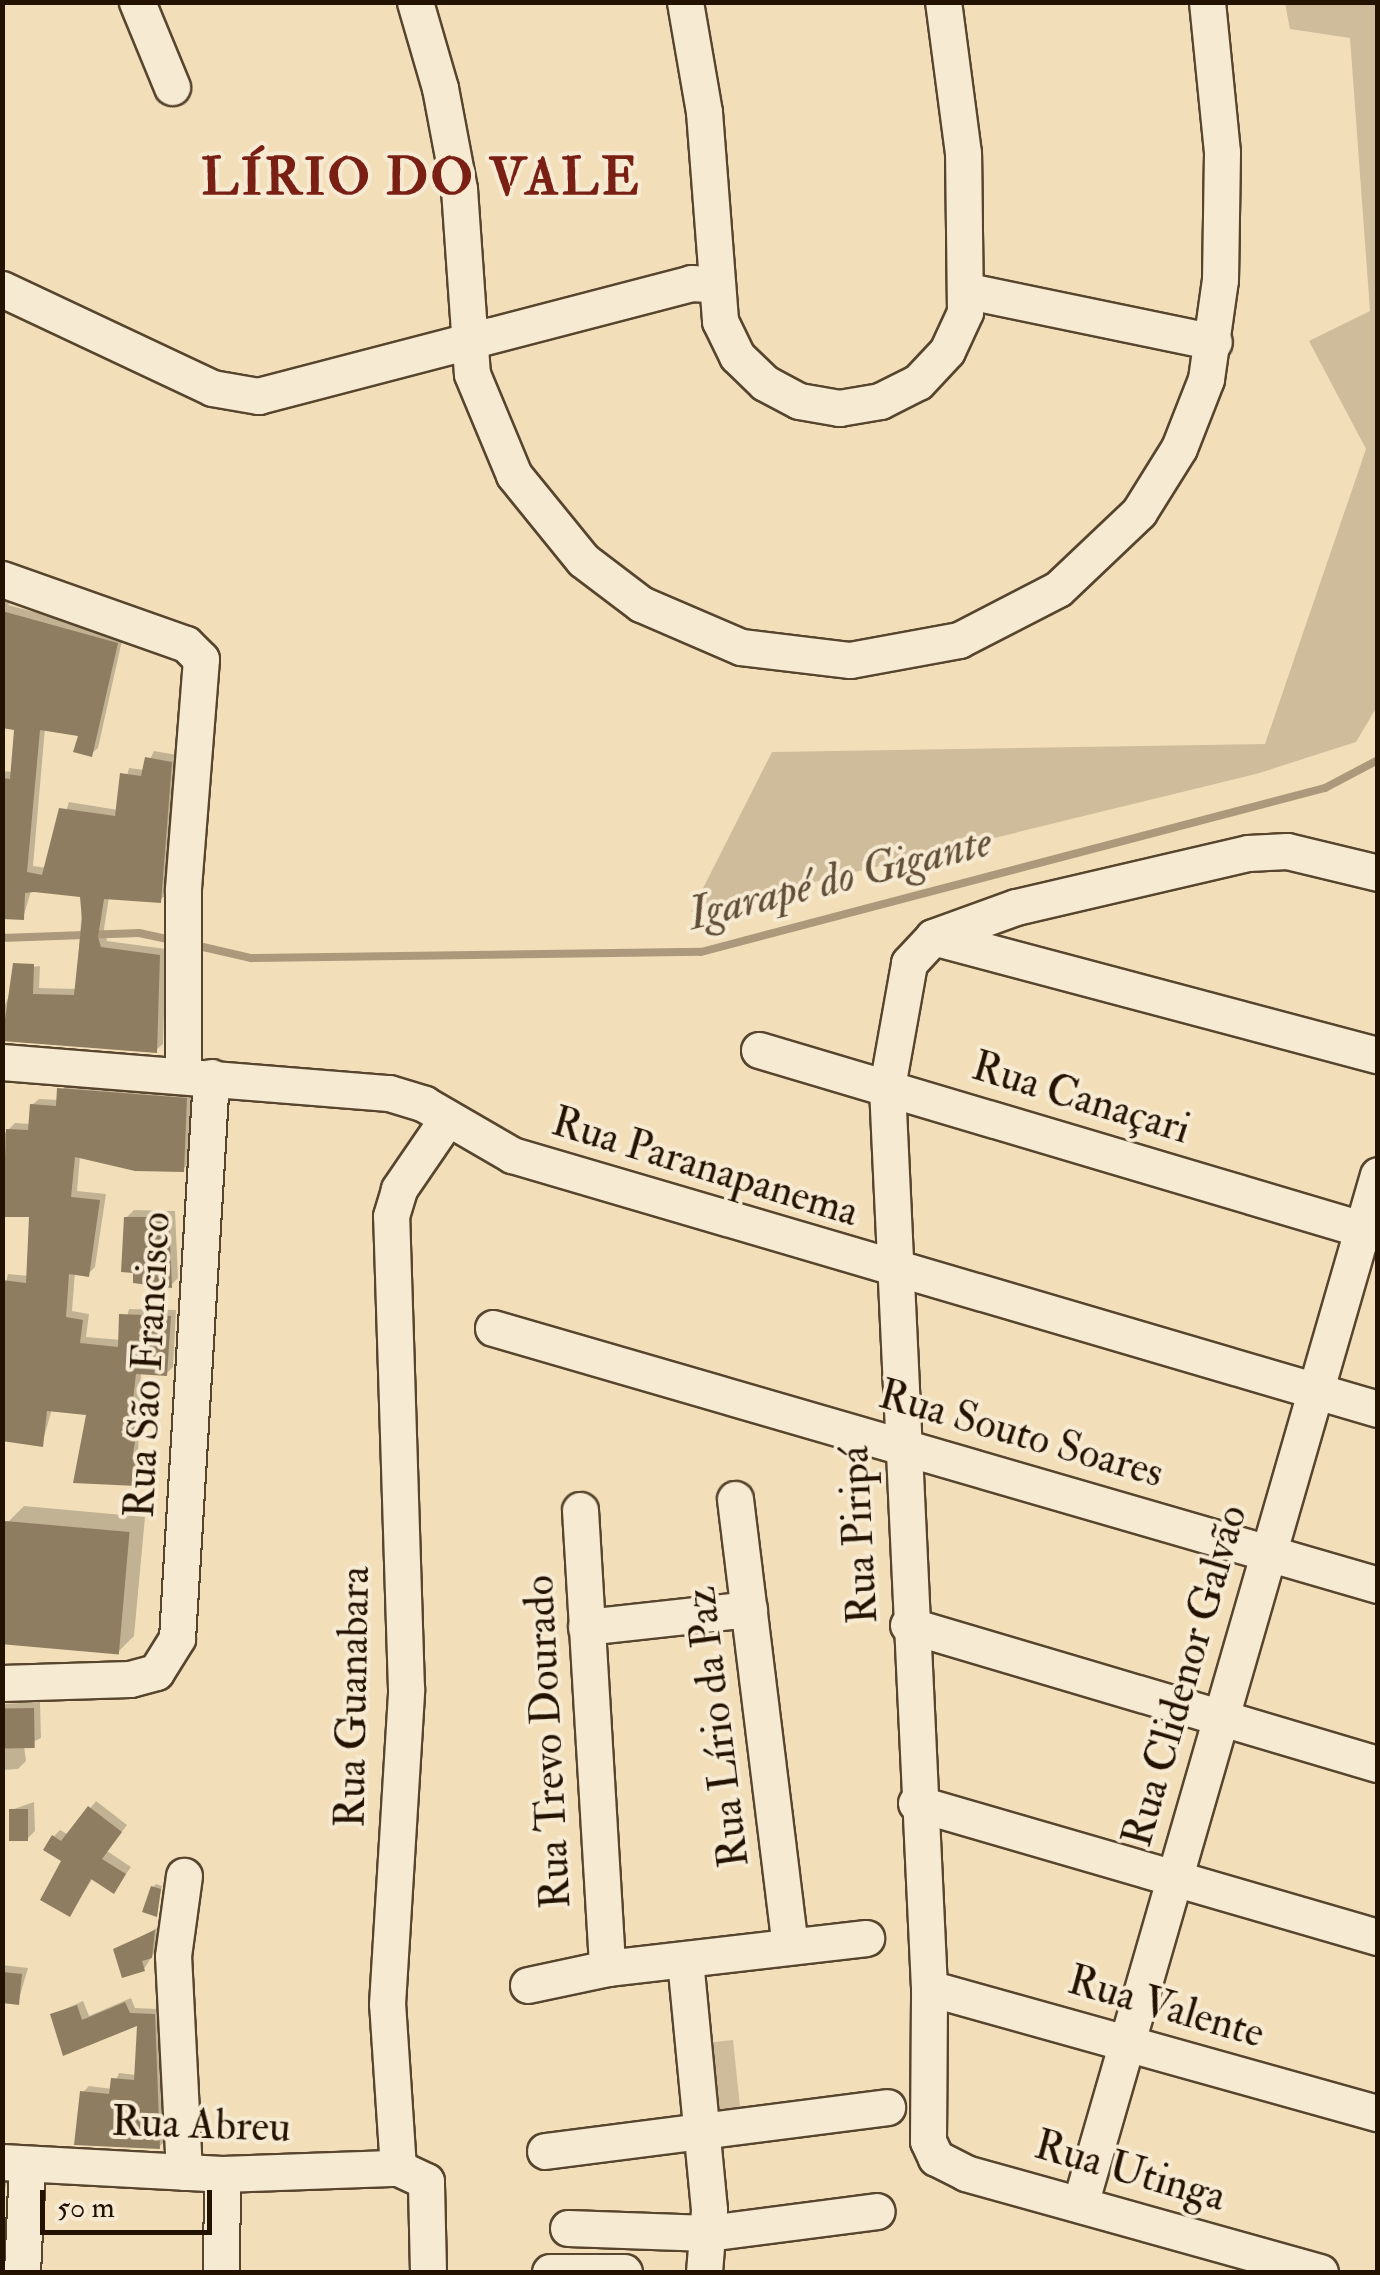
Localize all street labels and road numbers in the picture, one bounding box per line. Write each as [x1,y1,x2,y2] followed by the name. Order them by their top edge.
[966,1041,1196,1155] street label: Rua Canaçari
[546,1096,864,1238] street label: Rua Paranapanema
[115,1211,181,1519] street label: Rua São Francisco
[873,1369,1169,1499] street label: Rua Souto Soares
[829,1445,889,1625] street label: Rua Piripá
[1112,1499,1258,1853] street label: Rua Clidenor Galvão
[326,1566,380,1828] street label: Rua Guanabara
[514,1574,582,1910] street label: Rua Trevo Dourado
[676,1584,760,1870] street label: Rua Lírio da Paz
[1062,1955,1270,2059] street label: Rua Valente
[110,2097,292,2153] street label: Rua Abreu
[1029,2120,1231,2222] street label: Rua Utinga

